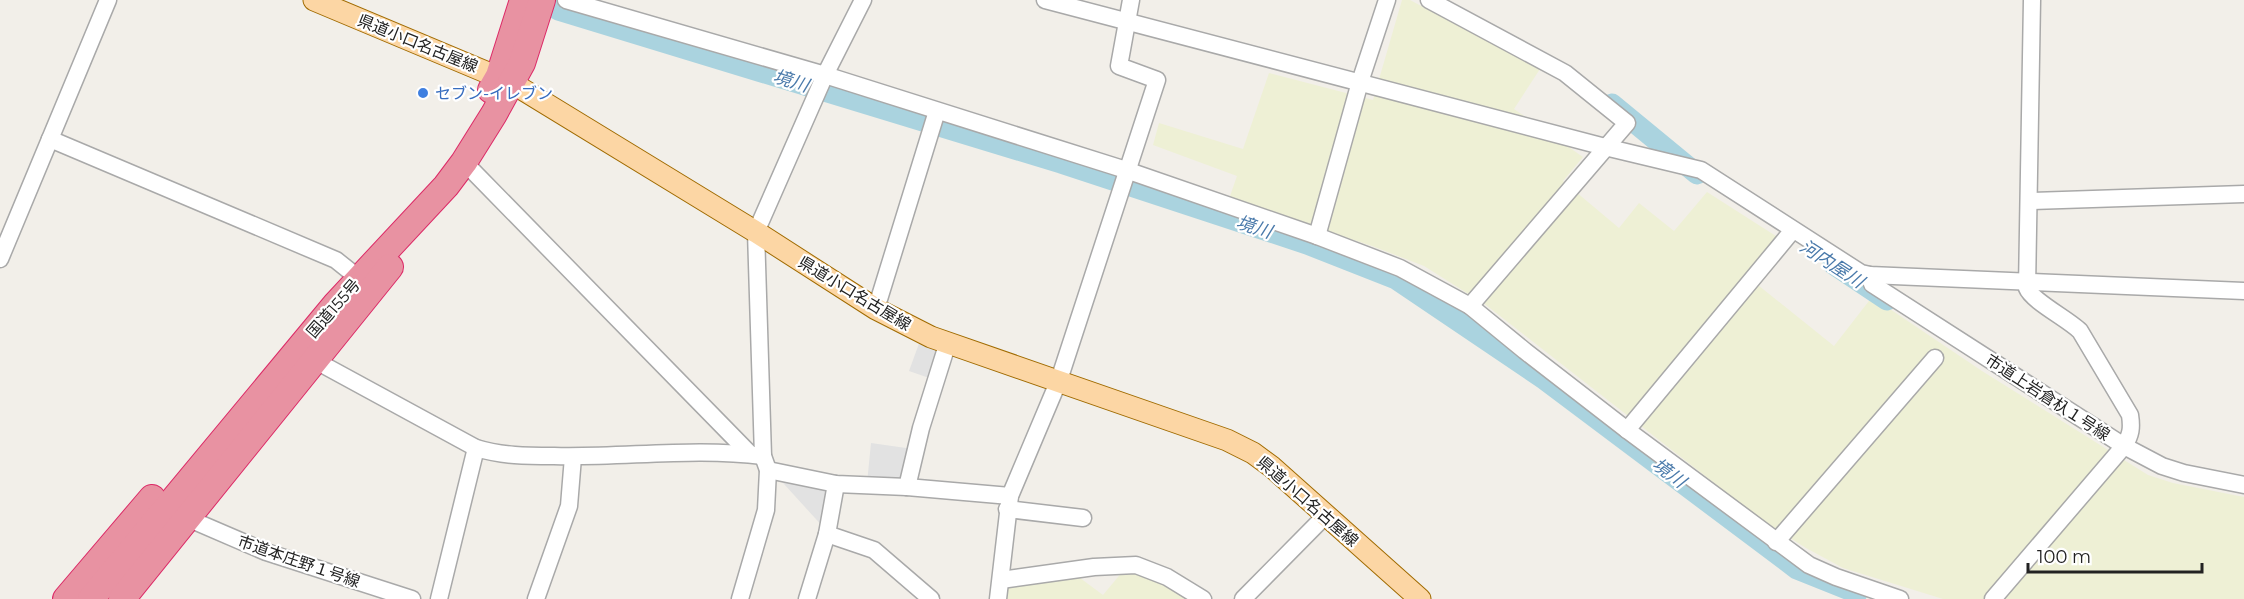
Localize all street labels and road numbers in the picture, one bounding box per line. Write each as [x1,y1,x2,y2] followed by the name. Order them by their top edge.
[355,11,481,76] street label: 県道小口名古屋線
[795,252,915,335] street label: 県道小口名古屋線
[303,275,364,342] street label: 国道155号
[1982,350,2113,445] street label: 市道上岩倉杁１号線
[1253,452,1362,551] street label: 県道小口名古屋線
[235,532,362,591] street label: 市道本庄野１号線

